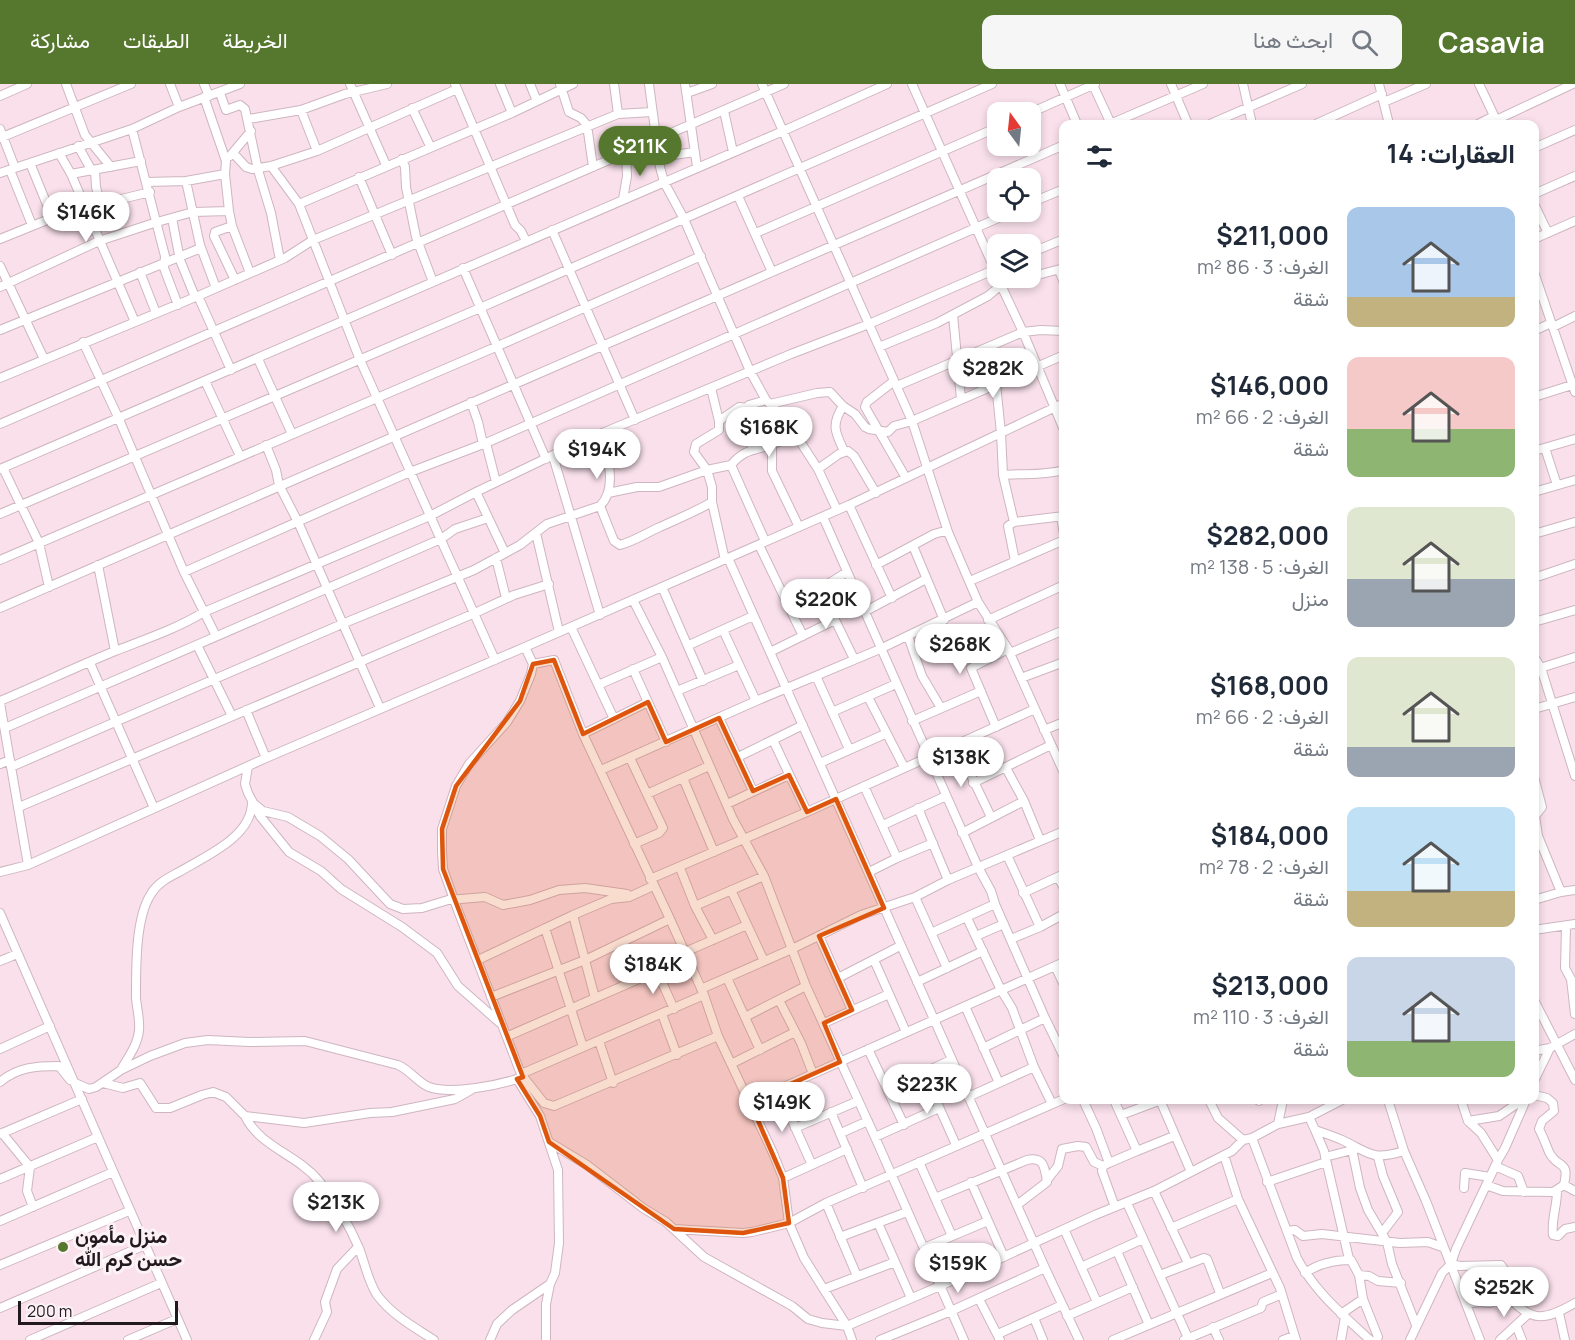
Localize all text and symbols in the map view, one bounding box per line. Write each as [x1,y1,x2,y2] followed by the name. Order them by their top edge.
[982,15,1402,69] search box
[1438,23,1545,61] text: Casavia
[1253,25,1333,55] text: ابحث هنا
[30,26,90,54] text: مشاركة
[123,26,190,54] text: الطبقات
[223,26,288,54] text: الخريطة
[1348,26,1381,59] icon: search
[987,102,1041,156] north arrow
[987,102,1041,288] map controls
[598,126,682,177] pin: $211K
[613,132,667,159] text: $211K
[1387,135,1515,171] text: العقارات: 14
[1083,140,1116,173] icon: filters
[987,168,1041,222] button: locate
[44,192,128,243] pin: $146K
[57,198,115,225] text: $146K
[1216,217,1329,253] text: $211,000
[1395,231,1467,303] icon: home
[987,234,1041,288] button: layers
[1197,253,1329,280] text: الغرف: 3 · 86 m²
[1293,285,1329,312] text: شقة
[951,348,1035,399] pin: $282K
[962,354,1024,381] text: $282K
[1210,367,1329,403] text: $146,000
[1395,381,1467,453] icon: home
[1196,403,1329,430] text: الغرف: 2 · 66 m²
[727,407,811,458] pin: $168K
[740,413,798,440] text: $168K
[555,429,639,480] pin: $194K
[568,435,626,462] text: $194K
[1293,435,1329,462] text: شقة
[1207,517,1329,553] text: $282,000
[1395,531,1467,603] icon: home
[1190,553,1329,580] text: الغرف: 5 · 138 m²
[784,579,868,630] pin: $220K
[795,585,857,612] text: $220K
[1292,585,1329,612] text: منزل
[918,624,1002,675] pin: $268K
[929,630,991,657] text: $268K
[1210,667,1329,703] text: $168,000
[1395,681,1467,753] icon: home
[1196,703,1329,730] text: الغرف: 2 · 66 m²
[1293,735,1329,762] text: شقة
[919,737,1003,788] pin: $138K
[932,743,990,770] text: $138K
[1211,817,1329,853] text: $184,000
[1395,831,1467,903] icon: home
[1199,853,1329,880] text: الغرف: 2 · 78 m²
[1293,885,1329,912] text: شقة
[611,944,695,995] pin: $184K
[624,950,682,977] text: $184K
[1211,967,1329,1003] text: $213,000
[1395,981,1467,1053] icon: home
[1193,1003,1329,1030] text: الغرف: 3 · 110 m²
[1293,1035,1329,1062] text: شقة
[885,1064,969,1115] pin: $223K
[897,1070,957,1097] text: $223K
[740,1082,824,1133] pin: $149K
[753,1088,811,1115] text: $149K
[294,1182,378,1233] pin: $213K
[307,1188,365,1215] text: $213K
[75,1222,182,1272] place label: منزل مأمون حسن كرم الله
[56,1240,70,1254] marker: منزل مأمون حسن كرم الله
[916,1243,1000,1294] pin: $159K
[929,1249,987,1276] text: $159K
[1462,1267,1546,1318] pin: $252K
[1474,1273,1534,1300] text: $252K
[18,1298,178,1326] scale bar
[27,1300,72,1322] text: 200 m

